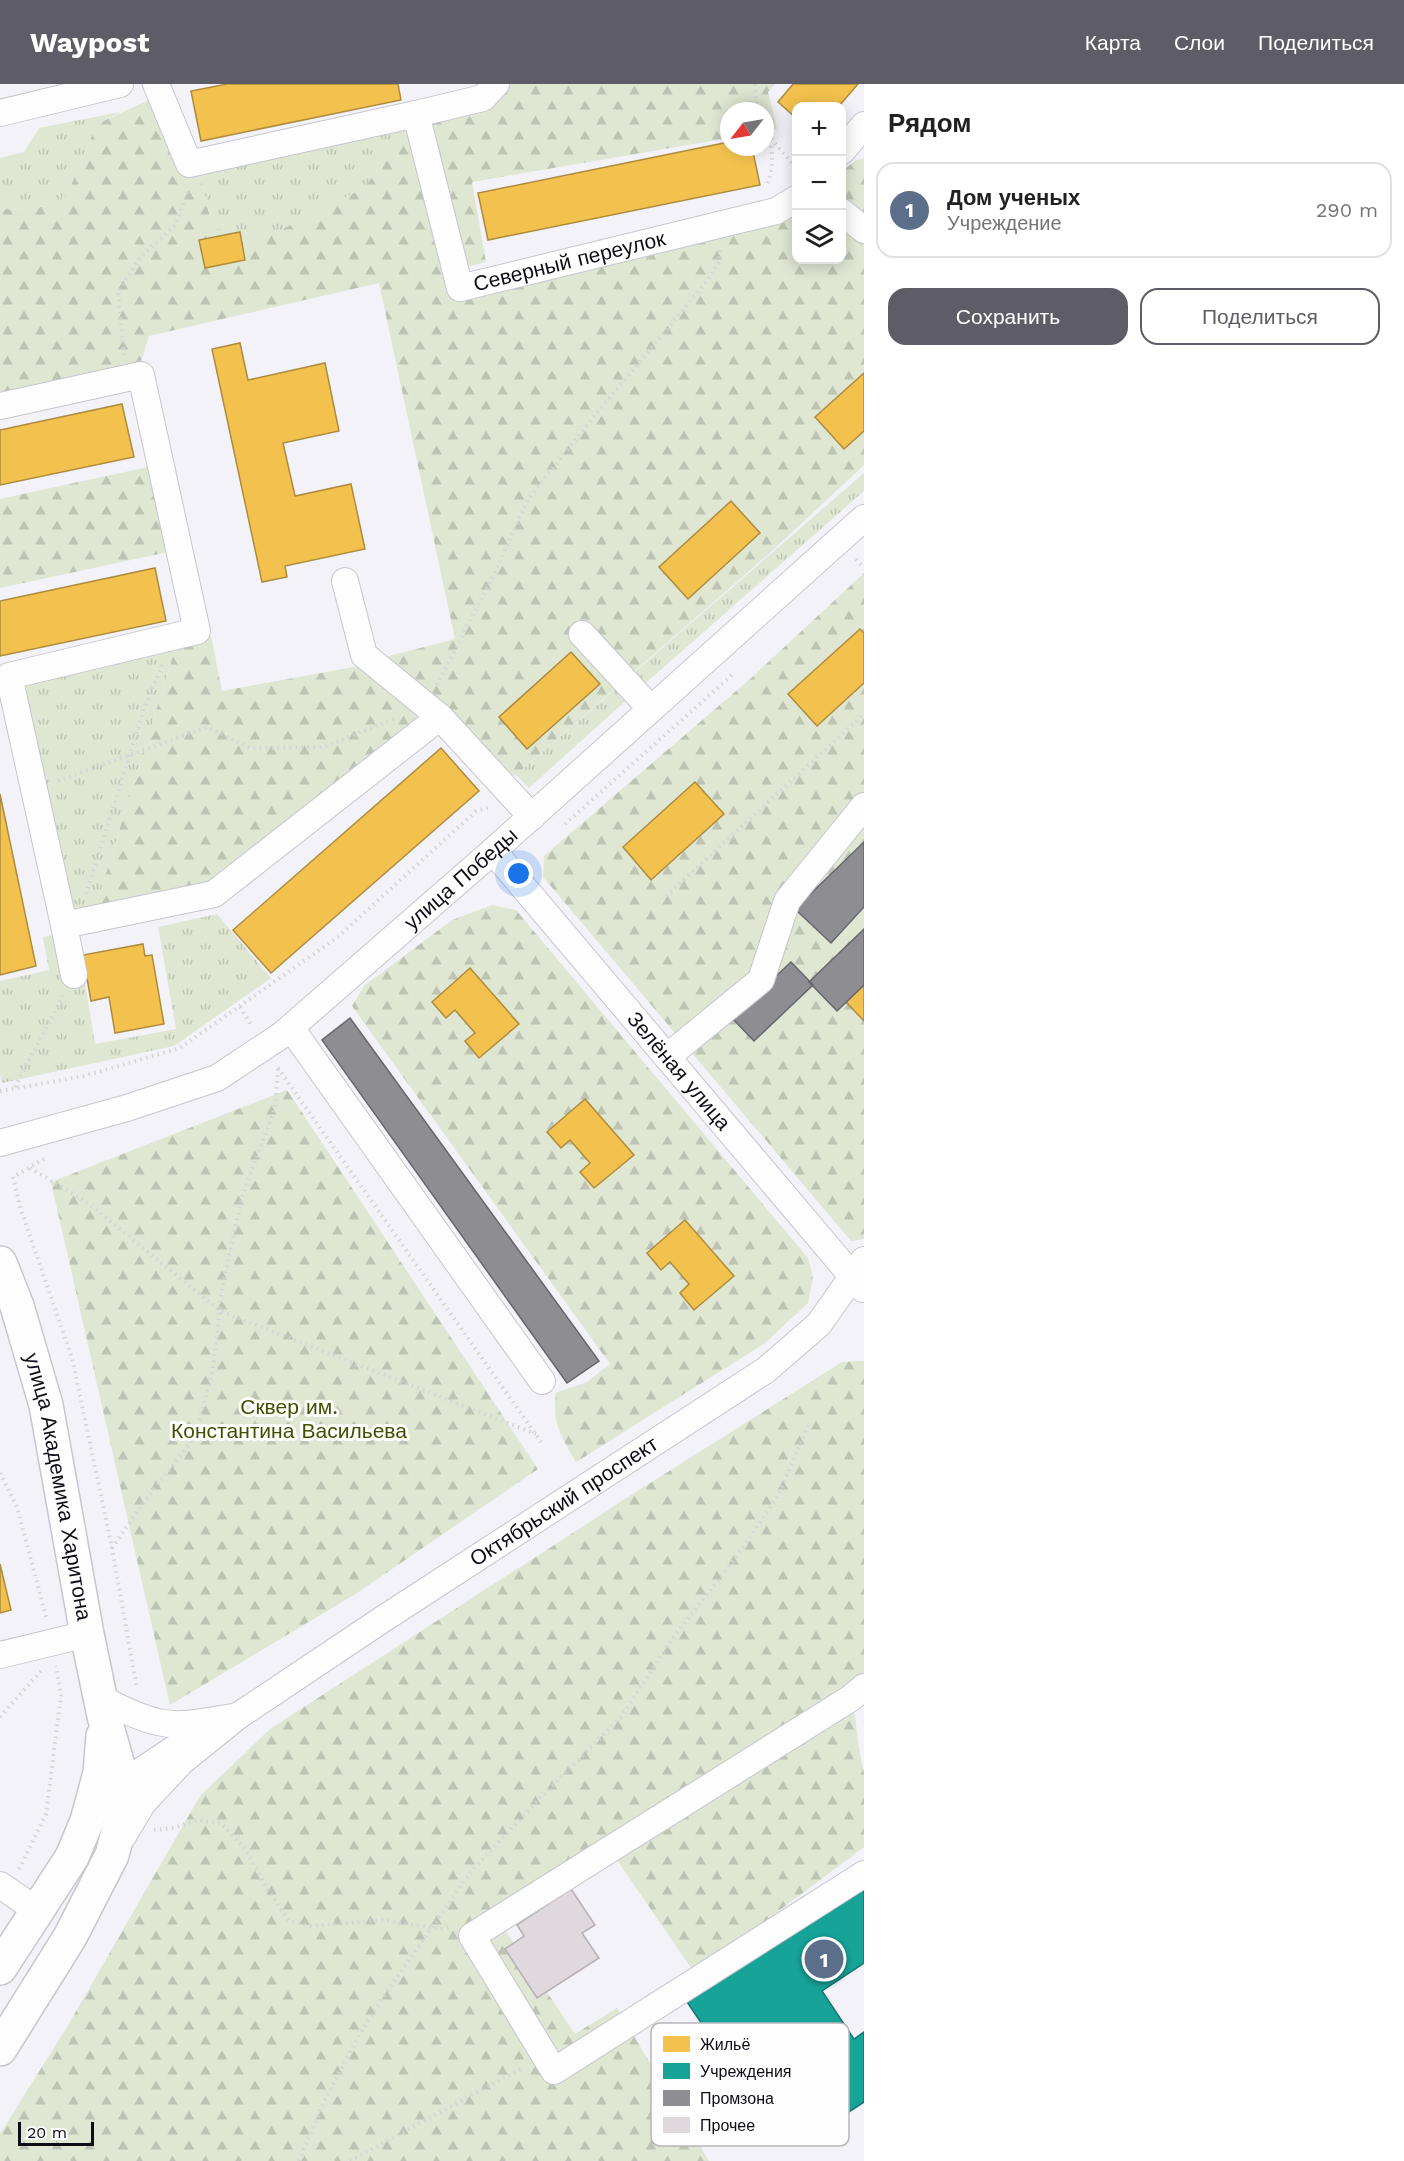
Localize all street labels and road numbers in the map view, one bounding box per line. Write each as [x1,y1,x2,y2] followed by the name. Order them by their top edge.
[471,225,668,296] street label: Северный переулок
[399,822,522,935] street label: улица Победы
[622,1006,736,1135] street label: Зелёная улица
[19,1350,97,1623] street label: улица Академика Харитона
[465,1431,663,1571] street label: Октябрьский проспект

